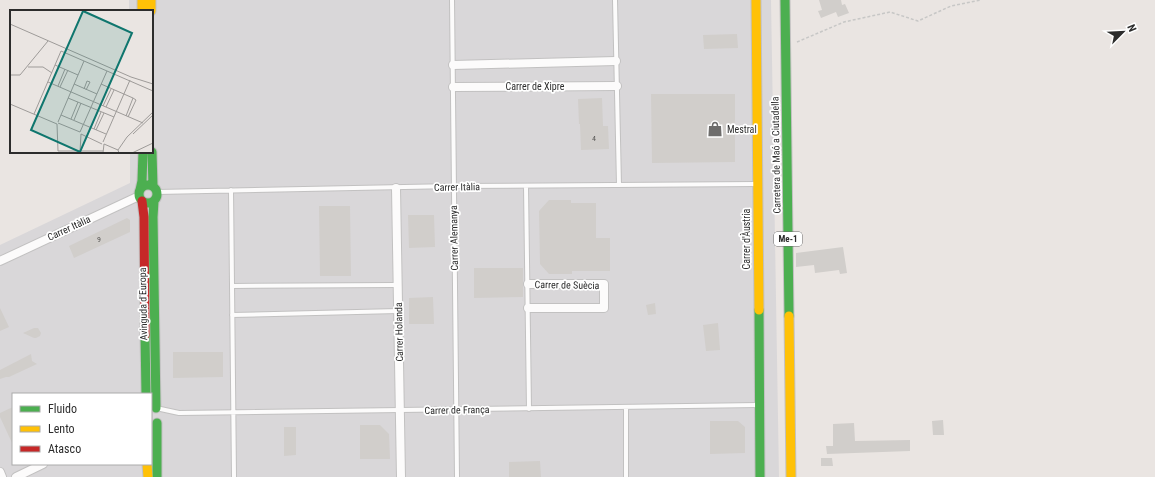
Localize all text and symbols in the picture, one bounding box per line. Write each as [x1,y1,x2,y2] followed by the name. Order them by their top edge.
[10,10,153,153] inset map
[1103,12,1143,52] north arrow
[1124,22,1139,34] text: N
[506,81,565,92] street label: Carrer de Xipre
[769,96,783,214] street label: Carretera de Maó a Ciutadella
[706,120,724,138] shop icon: Mestral
[727,124,757,135] place label: Mestral
[592,134,596,143] house number: 4
[434,181,480,193] street label: Carrer Itàlia
[448,205,460,271] street label: Carrer Alemanya
[740,208,752,269] street label: Carrer d'Àustria
[46,213,92,243] street label: Carrer Itàlia
[774,232,802,246] road number: Me-1
[97,235,101,244] house number: 9
[137,267,149,341] street label: Avinguda d'Europa
[534,279,600,291] street label: Carrer de Suècia
[393,302,405,362] street label: Carrer Holanda
[12,393,152,465] legend
[48,402,77,416] text: Fluido
[424,404,490,416] street label: Carrer de França
[48,422,75,436] text: Lento
[48,442,81,456] text: Atasco

